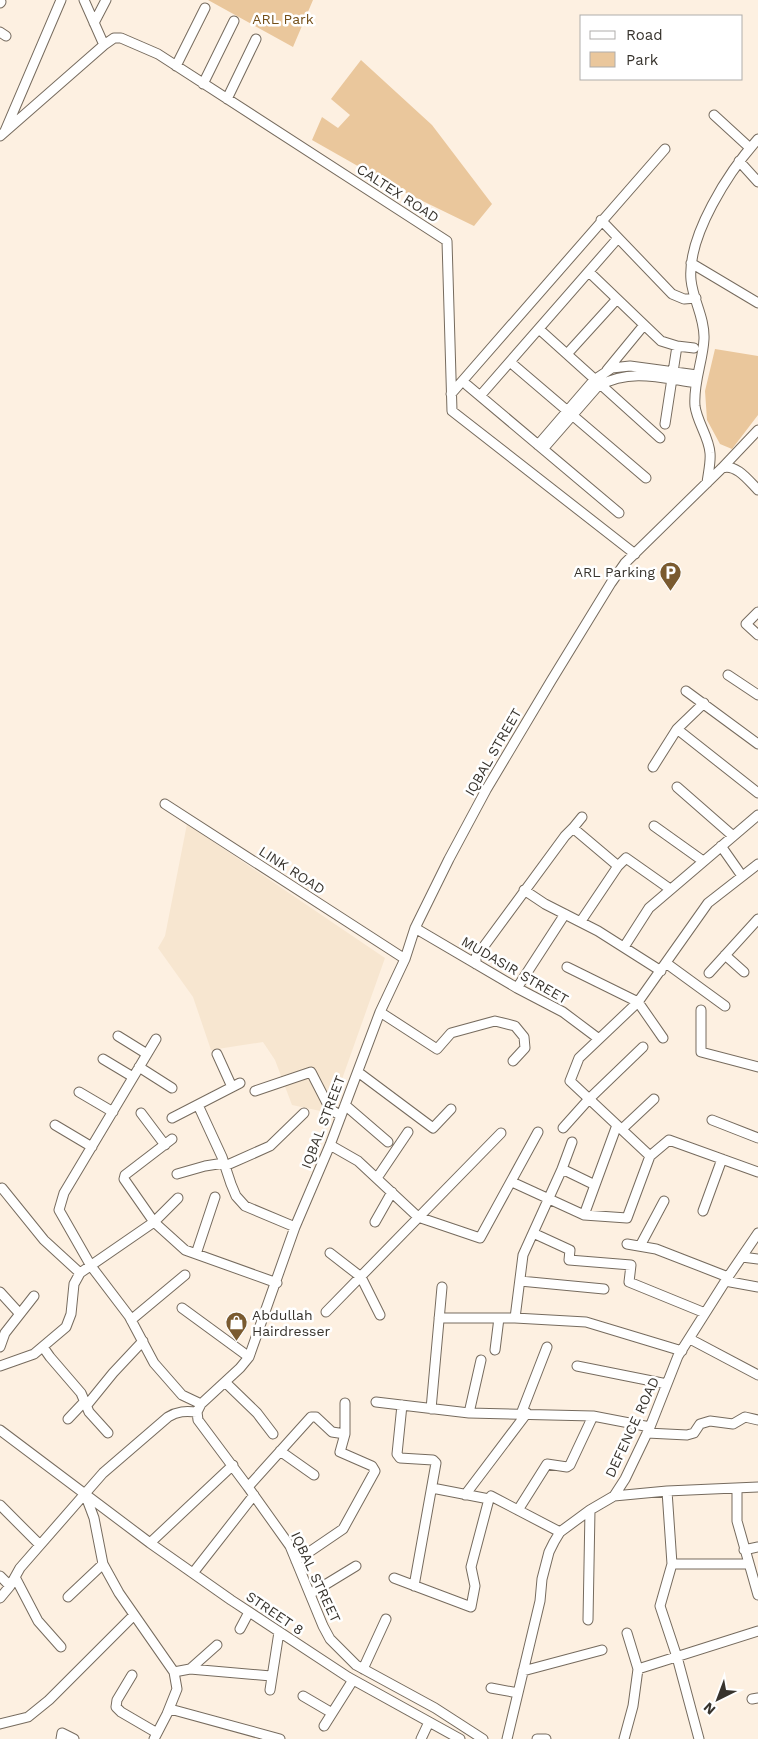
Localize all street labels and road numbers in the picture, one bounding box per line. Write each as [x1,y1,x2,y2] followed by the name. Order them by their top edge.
[354,161,442,225] street label: CALTEX ROAD
[462,705,525,799] street label: IQBAL STREET
[256,843,328,897] street label: LINK ROAD
[459,933,572,1007] street label: MUDASIR STREET
[298,1073,348,1171] street label: IQBAL STREET
[602,1374,662,1480] street label: DEFENCE ROAD
[288,1529,344,1625] street label: IQBAL STREET
[243,1588,307,1638] street label: STREET 8

